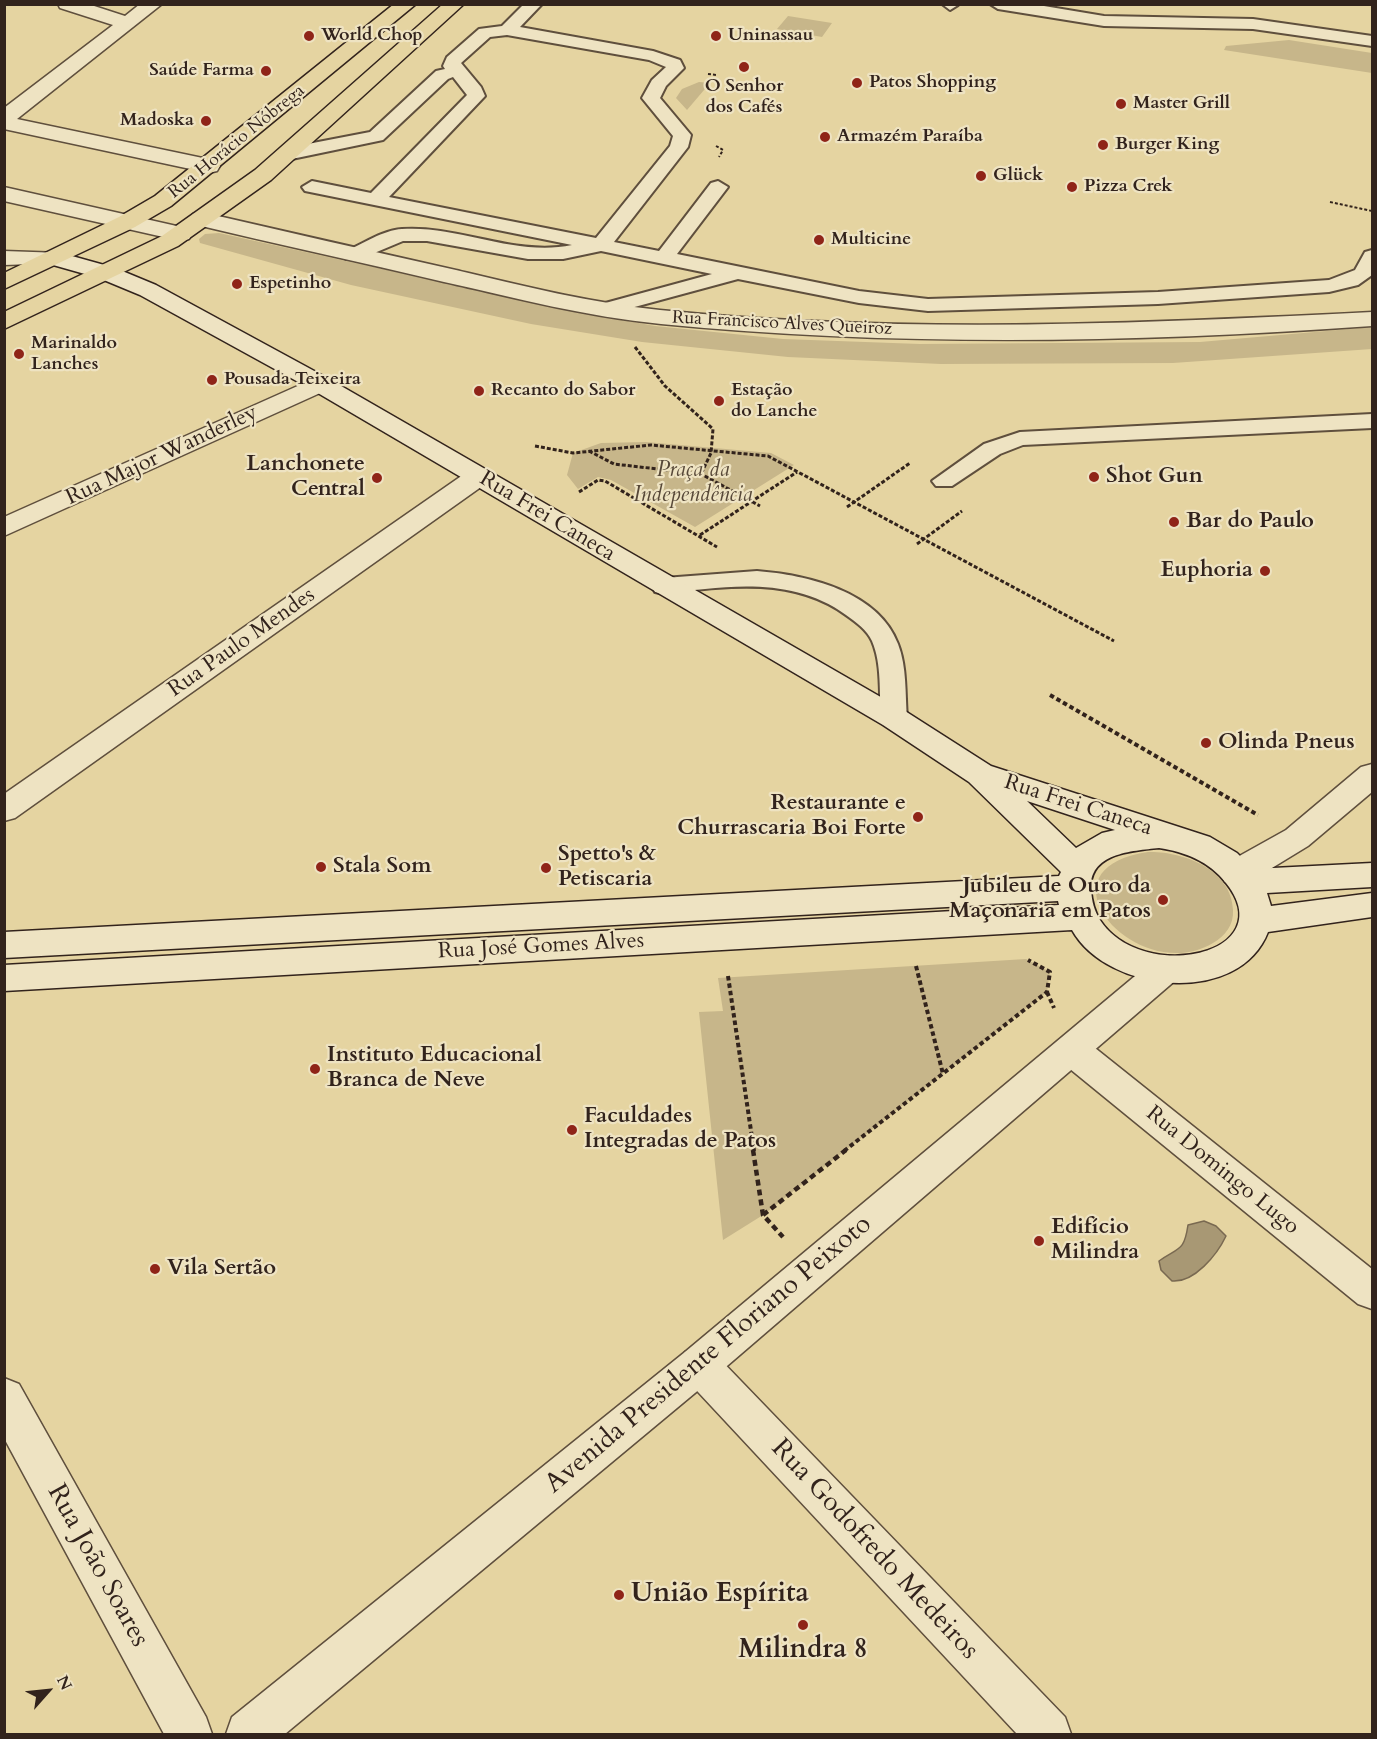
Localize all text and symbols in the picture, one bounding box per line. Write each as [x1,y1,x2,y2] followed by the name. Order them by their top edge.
[321,25,422,47] place label: World Chop
[728,25,813,47] place label: Uninassau
[302,29,316,43] marker: World Chop
[709,29,723,43] marker: Uninassau
[149,60,254,82] place label: Saúde Farma
[737,60,751,74] marker: O Senhor dos Cafés
[259,64,273,78] marker: Saúde Farma
[869,72,996,94] place label: Patos Shopping
[705,76,783,118] place label: O Senhor dos Cafés
[850,76,864,90] marker: Patos Shopping
[164,80,310,204] street label: Rua Horácio Nóbrega
[1133,93,1230,115] place label: Master Grill
[1114,97,1128,111] marker: Master Grill
[120,110,194,132] place label: Madoska
[199,114,213,128] marker: Madoska
[837,126,983,148] place label: Armazém Paraíba
[818,130,832,144] marker: Armazém Paraíba
[1115,134,1219,156] place label: Burger King
[1096,138,1110,152] marker: Burger King
[993,165,1043,187] place label: Glück
[974,169,988,183] marker: Glück
[1084,176,1172,198] place label: Pizza Crek
[1065,180,1079,194] marker: Pizza Crek
[831,229,911,251] place label: Multicine
[812,233,826,247] marker: Multicine
[249,273,331,295] place label: Espetinho
[230,277,244,291] marker: Espetinho
[671,307,893,341] street label: Rua Francisco Alves Queiroz
[31,333,117,376] place label: Marinaldo Lanches
[12,347,26,361] marker: Marinaldo Lanches
[224,369,361,391] place label: Pousada Teixeira
[205,373,219,387] marker: Pousada Teixeira
[491,380,635,402] place label: Recanto do Sabor
[731,380,817,422] place label: Estação do Lanche
[472,384,486,398] marker: Recanto do Sabor
[712,394,726,408] marker: Estação do Lanche
[62,400,262,512] street label: Rua Major Wanderley
[246,452,365,504] place label: Lanchonete Central
[633,458,753,510] park label: Praça da Independência
[1106,464,1203,490] place label: Shot Gun
[474,466,620,568] street label: Rua Frei Caneca
[1087,470,1101,484] marker: Shot Gun
[370,471,384,485] marker: Lanchonete Central
[1186,509,1314,535] place label: Bar do Paulo
[1167,515,1181,529] marker: Bar do Paulo
[1160,558,1253,584] place label: Euphoria
[1258,564,1272,578] marker: Euphoria
[164,583,320,703] street label: Rua Paulo Mendes
[1218,730,1355,756] place label: Olinda Pneus
[1199,736,1213,750] marker: Olinda Pneus
[1001,770,1155,842] street label: Rua Frei Caneca
[677,791,906,842] place label: Restaurante e Churrascaria Boi Forte
[911,810,925,824] marker: Restaurante e Churrascaria Boi Forte
[558,842,656,894] place label: Spetto's & Petiscaria
[333,854,431,880] place label: Stala Som
[314,860,328,874] marker: Stala Som
[539,861,553,875] marker: Spetto's & Petiscaria
[949,874,1151,926] place label: Jubileu de Ouro da Maçonaria em Patos
[1156,893,1170,907] marker: Jubileu de Ouro da Maçonaria em Patos
[437,928,645,966] street label: Rua José Gomes Alves
[327,1043,542,1094] place label: Instituto Educacional Branca de Neve
[308,1062,322,1076] marker: Instituto Educacional Branca de Neve
[1140,1101,1304,1241] street label: Rua Domingo Lugo
[584,1104,776,1156] place label: Faculdades Integradas de Patos
[565,1123,579,1137] marker: Faculdades Integradas de Patos
[539,1209,879,1501] street label: Avenida Presidente Floriano Peixoto
[1051,1215,1139,1266] place label: Edifício Milindra
[1032,1234,1046,1248] marker: Edifício Milindra
[167,1256,276,1282] place label: Vila Sertão
[148,1262,162,1276] marker: Vila Sertão
[763,1433,985,1667] street label: Rua Godofredo Medeiros
[39,1479,155,1653] street label: Rua João Soares
[631,1579,809,1611] place label: União Espírita
[612,1588,626,1602] marker: União Espírita
[796,1618,810,1632] marker: Milindra 8
[738,1635,868,1667] place label: Milindra 8
[18,1661,78,1721] north arrow
[51,1672,77,1694] text: N

